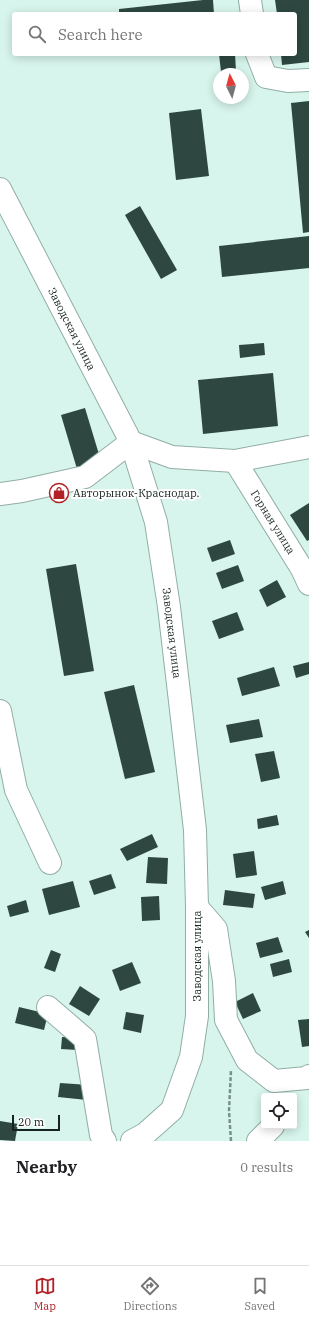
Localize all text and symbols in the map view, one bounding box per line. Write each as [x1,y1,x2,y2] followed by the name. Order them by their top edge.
[12,12,297,56] search box
[26,23,48,45] icon: search
[58,25,143,44] text: Search here
[213,68,249,104] north arrow
[45,285,99,373] street label: Заводская улица
[48,482,70,504] shop icon: Авторынок-Краснодар.
[73,486,199,500] place label: Авторынок-Краснодар.
[248,487,298,557] street label: Горная улица
[160,587,184,679] street label: Заводская улица
[190,910,204,1002] street label: Заводская улица
[261,1093,297,1129] map controls
[261,1093,297,1129] button: locate
[12,1113,60,1132] scale bar
[18,1115,44,1129] text: 20 m
[16,1156,77,1178] text: Nearby
[240,1159,293,1176] text: 0 results
[34,1275,56,1313] tab: Map
[123,1275,177,1313] tab: Directions
[244,1275,275,1313] tab: Saved

